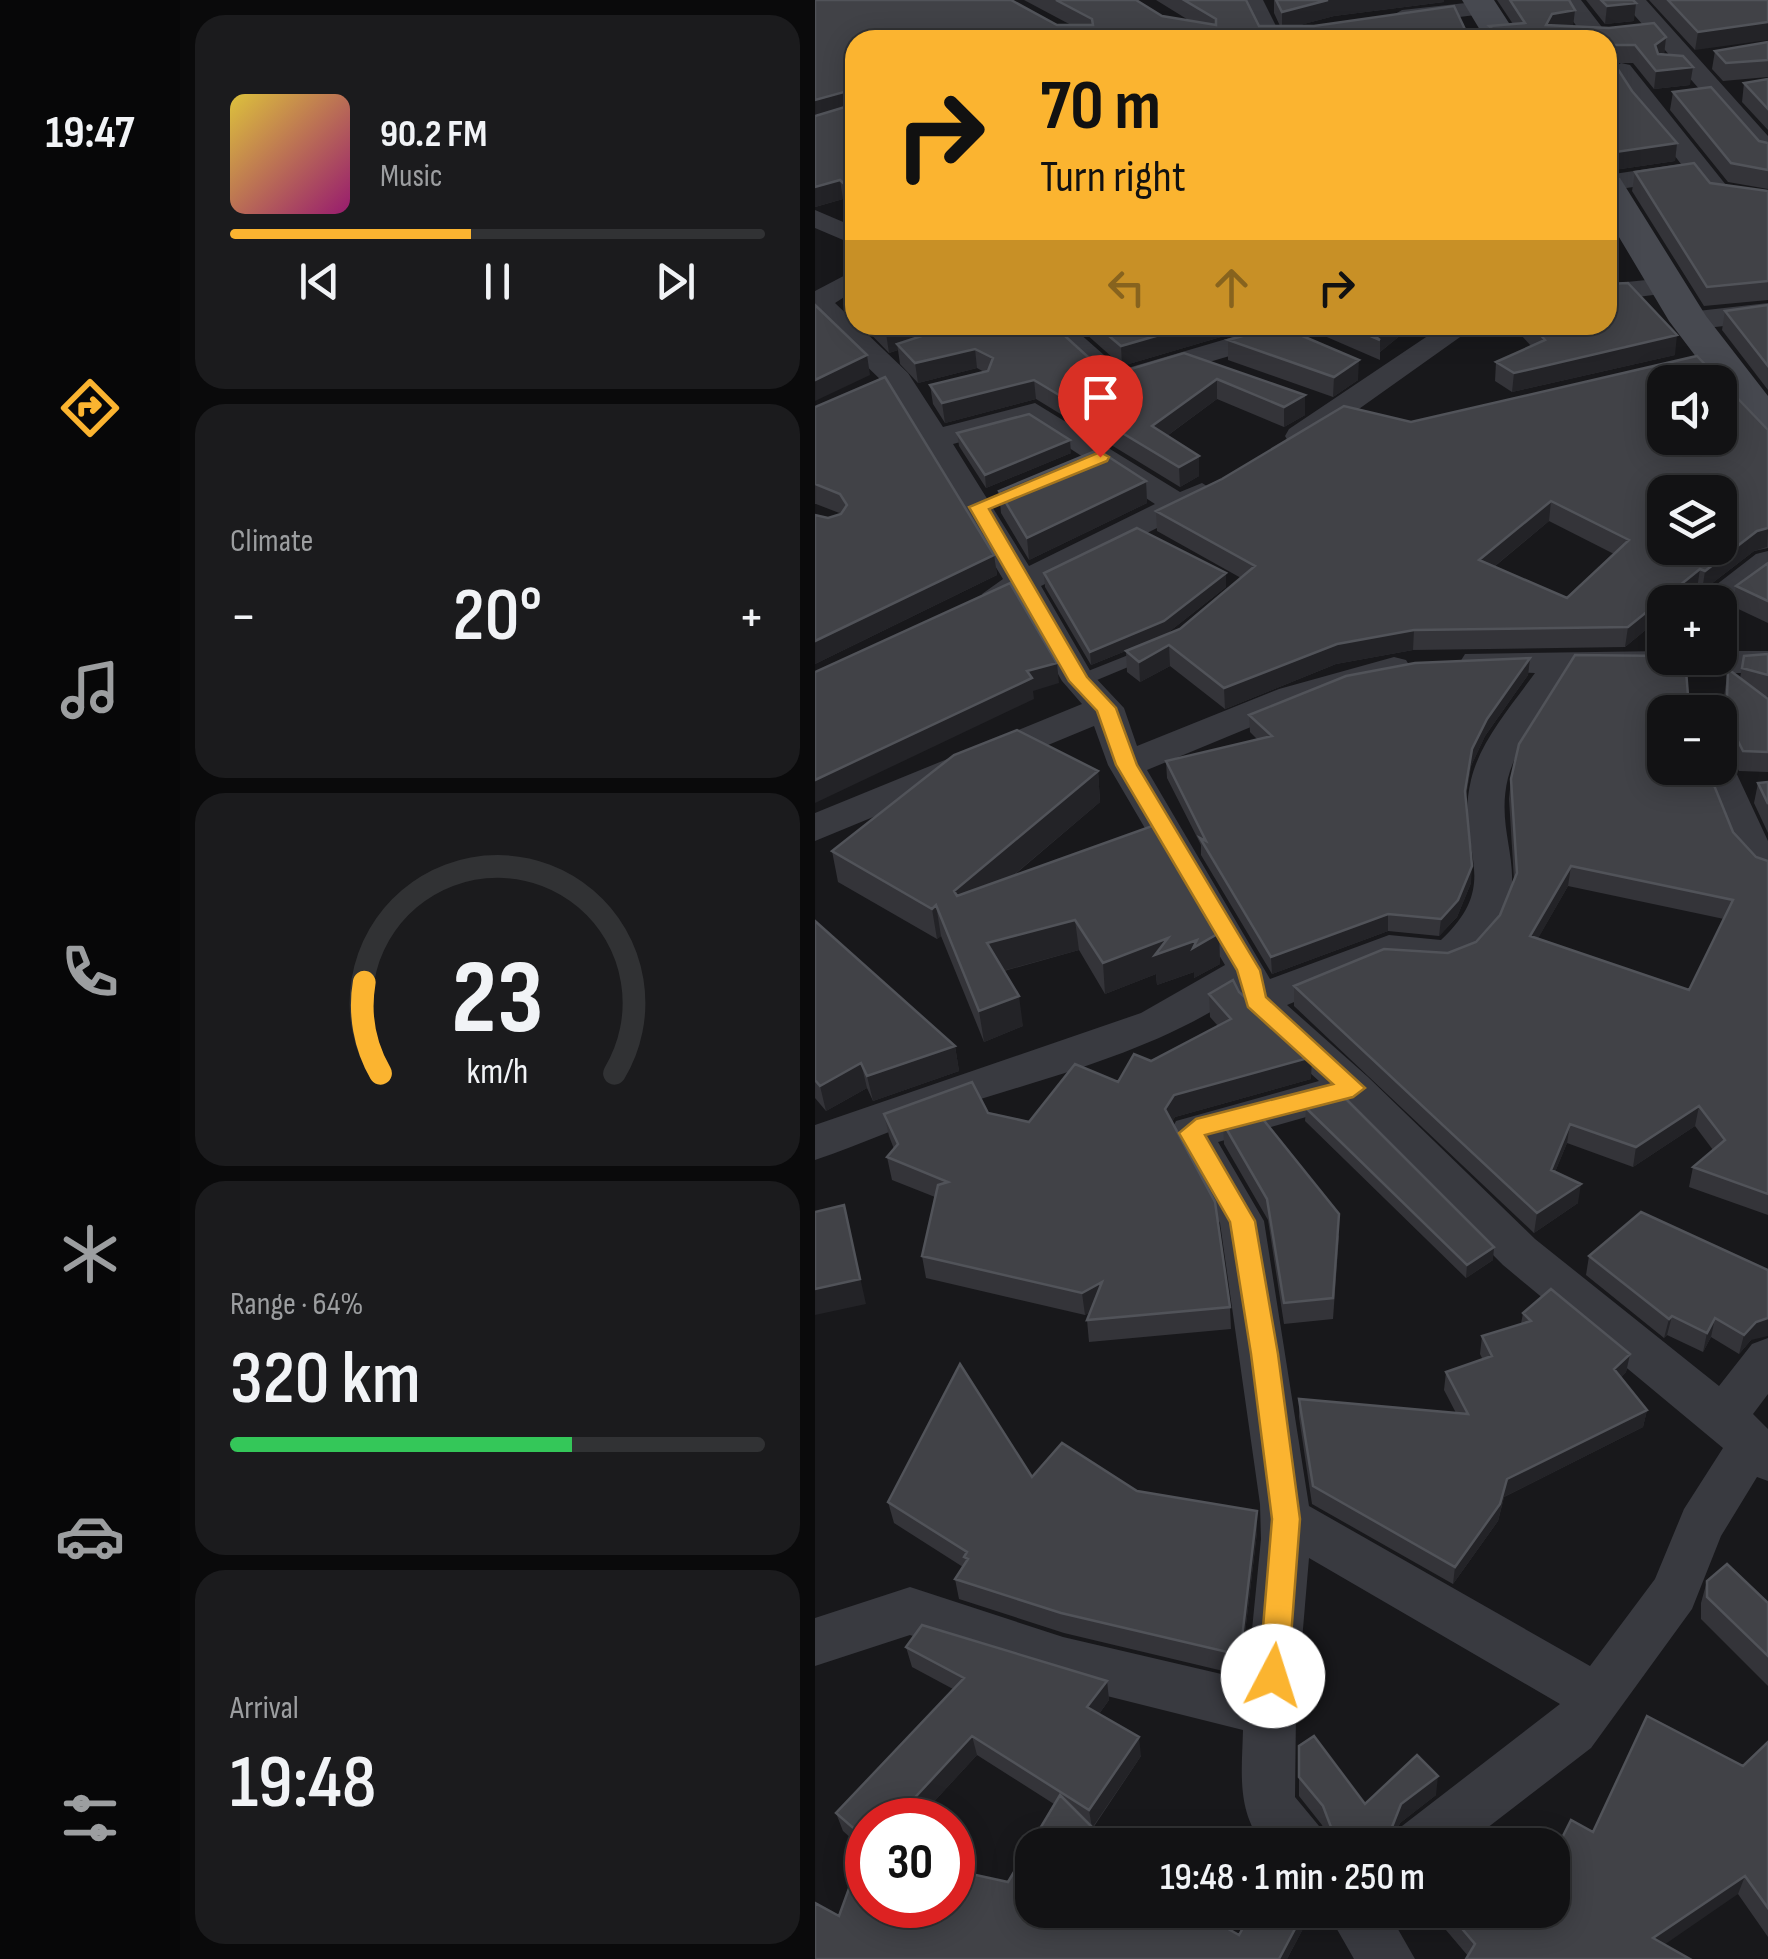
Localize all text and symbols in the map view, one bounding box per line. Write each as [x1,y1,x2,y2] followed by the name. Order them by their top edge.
[1040,65,1161,149] text: 70 m
[875,70,1005,200] icon: right
[46,106,134,161] text: 19:47
[380,112,487,157] text: 90.2 FM
[1040,150,1186,205] text: Turn right
[380,157,443,196] text: Music
[292,254,347,309] icon: previous
[470,254,525,309] icon: pause
[648,254,703,309] icon: next
[1099,260,1154,315] icon: left
[1204,260,1259,315] icon: ahead
[1309,260,1364,315] icon: right
[1058,355,1143,458] pin
[1647,365,1737,785] map controls
[1647,365,1737,455] button: sound
[1073,370,1128,425] icon: arrive
[55,373,125,443] icon: directions
[1647,475,1737,565] button: layers
[230,522,313,561] text: Climate
[453,571,542,662] text: 20°
[230,584,257,651] text: −
[738,584,765,651] text: +
[1647,585,1737,675] button: +
[55,655,125,725] icon: music
[1647,695,1737,785] button: −
[55,937,125,1007] icon: phone
[451,937,544,1062] text: 23
[467,1051,528,1094] text: km/h
[55,1219,125,1289] icon: climate
[230,1285,364,1324] text: Range · 64%
[230,1334,421,1425] text: 320 km
[55,1501,125,1571] icon: car
[1221,1624,1325,1728] position arrow
[230,1689,299,1728] text: Arrival
[230,1738,376,1829] text: 19:48
[55,1783,125,1853] icon: filters
[845,1798,975,1928] speed limit sign: 30
[1160,1855,1425,1900] text: 19:48 · 1 min · 250 m

